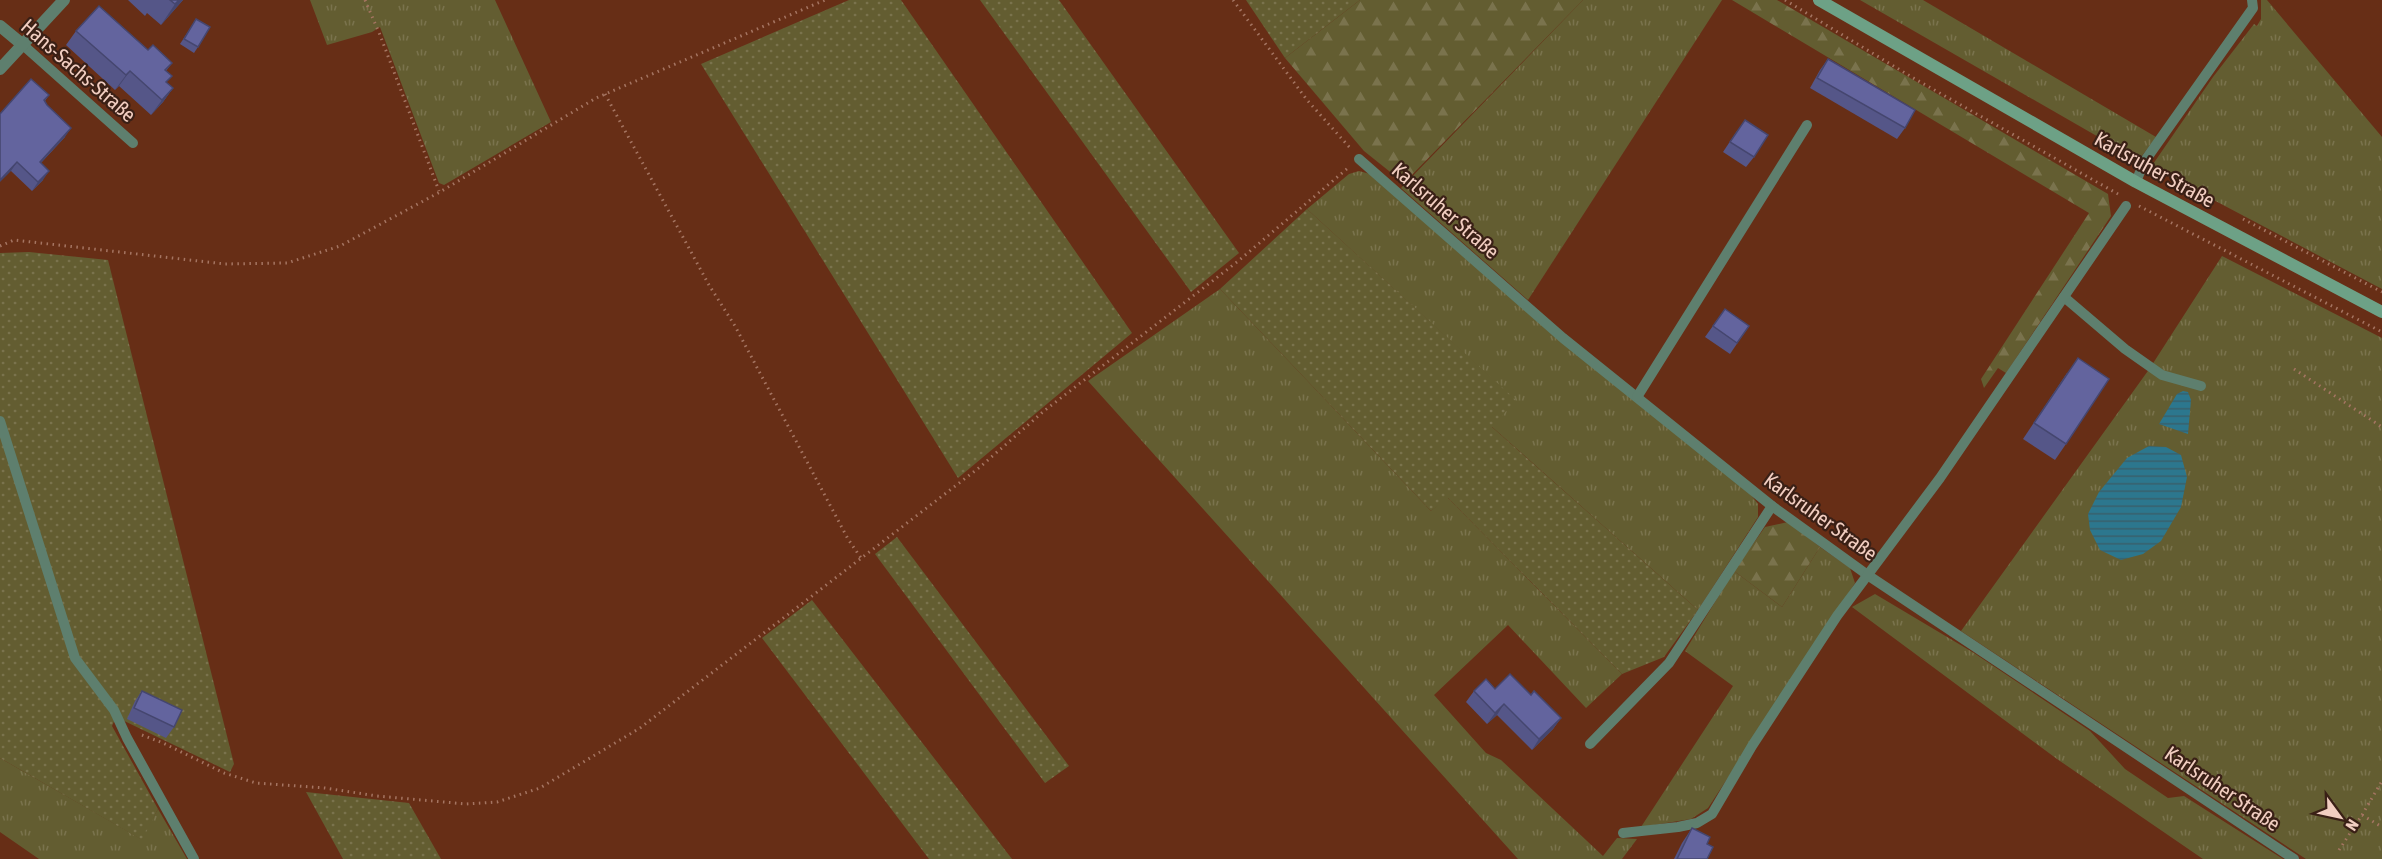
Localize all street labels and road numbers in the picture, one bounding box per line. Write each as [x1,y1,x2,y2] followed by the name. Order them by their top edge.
[17,14,141,126] street label: Hans-Sachs-Straße
[2091,126,2219,212] street label: Karlsruher Straße
[1388,157,1504,263] street label: Karlsruher Straße
[1760,467,1882,565] street label: Karlsruher Straße
[2161,741,2285,835] street label: Karlsruher Straße

